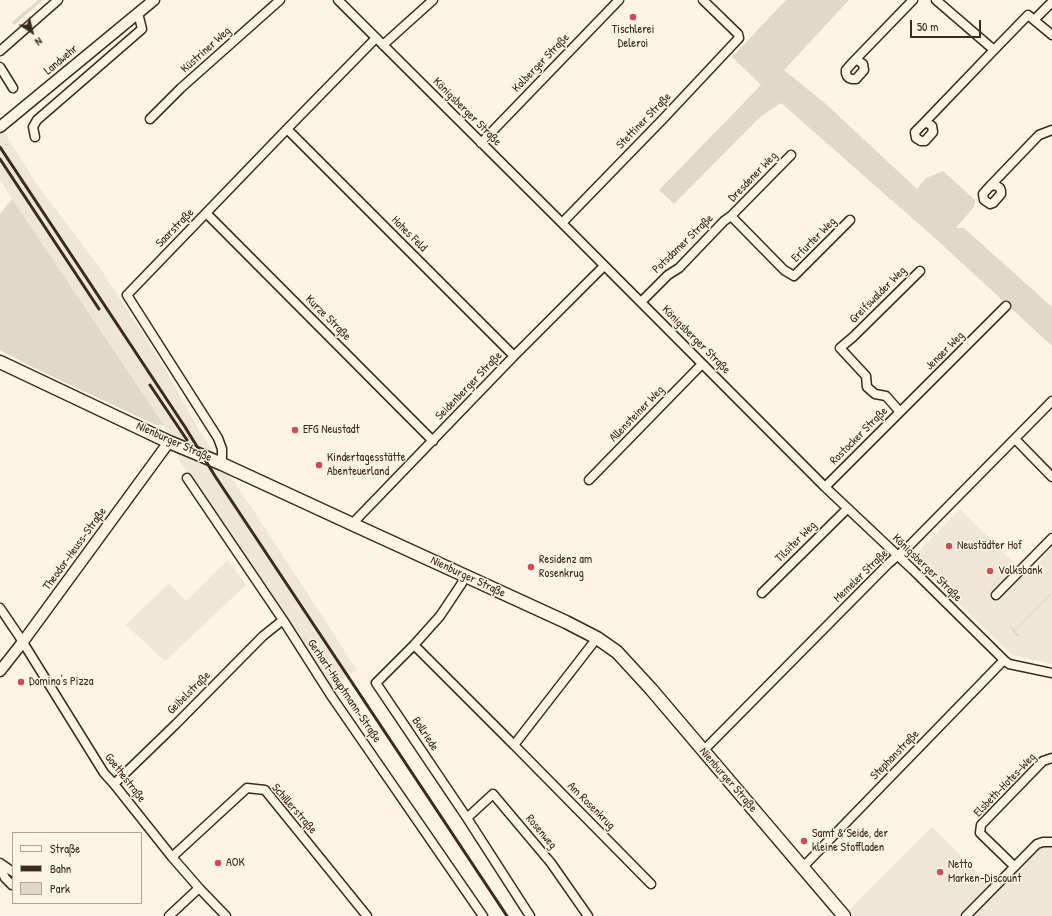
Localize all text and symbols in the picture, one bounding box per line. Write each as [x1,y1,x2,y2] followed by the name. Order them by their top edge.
[12,12,52,52] north arrow
[628,12,638,22] marker: Tischlerei Deleroi
[912,12,983,38] scale bar
[917,18,938,35] text: 50 m
[612,23,654,51] place label: Tischlerei Deleroi
[178,24,234,76] street label: Küstriner Weg
[509,31,573,95] street label: Kolberger Straße
[32,34,45,49] text: N
[41,42,81,78] street label: Landwehr
[430,75,504,149] street label: Königsberger Straße
[613,90,675,152] street label: Stettiner Straße
[726,149,780,205] street label: Dresdener Weg
[153,205,197,251] street label: Saarstraße
[650,211,716,277] street label: Potsdamer Straße
[388,213,430,255] street label: Hohes Feld
[789,215,839,265] street label: Erfurter Weg
[847,264,909,326] street label: Greifswalder Weg
[302,292,354,344] street label: Kurze Straße
[659,303,733,377] street label: Königsberger Straße
[923,329,967,373] street label: Jenaer Weg
[433,349,505,423] street label: Seidenberger Straße
[607,383,667,445] street label: Allensteiner Weg
[827,404,891,468] street label: Rostocker Straße
[134,419,214,465] street label: Nienburger Straße
[303,423,360,437] place label: EFG Neustadt
[290,425,300,435] marker: EFG Neustadt
[327,451,406,479] place label: Kindertagesstätte Abenteuerland
[314,460,324,470] marker: Kindertagesstätte Abenteuerland
[40,505,110,593] street label: Theodor-Heuss-Straße
[772,518,820,566] street label: Tilsiter Weg
[889,531,965,605] street label: Königsberger Straße
[957,539,1022,553] place label: Neustädter Hof
[944,541,954,551] marker: Neustädter Hof
[831,546,891,606] street label: Memeler Straße
[428,553,508,601] street label: Nienburger Straße
[539,553,592,581] place label: Residenz am Rosenkrug
[526,562,536,572] marker: Residenz am Rosenkrug
[998,564,1042,578] place label: Volksbank
[985,566,995,576] marker: Volksbank
[304,637,384,745] street label: Gerhart-Hauptmann-Straße
[164,668,214,718] street label: Geibelstraße
[29,675,93,689] place label: Domino's Pizza
[16,677,26,687] marker: Domino's Pizza
[409,714,441,754] street label: Bollriede
[868,727,922,783] street label: Stephanstraße
[696,745,760,815] street label: Nienburger Straße
[971,750,1039,820] street label: Elsbeth-Hotes-Weg
[101,751,149,805] street label: Goethestraße
[564,779,618,833] street label: Am Rosenkrug
[268,781,320,837] street label: Schillerstraße
[522,812,560,852] street label: Rosenweg
[812,827,888,855] place label: Samt & Seide, der kleine Stoffladen
[12,832,142,904] legend
[799,836,809,846] marker: Samt & Seide, der kleine Stoffladen
[50,840,80,857] text: Straße
[226,856,245,870] place label: AOK
[213,858,223,868] marker: AOK
[948,858,1021,886] place label: Netto Marken-Discount
[50,860,71,877] text: Bahn
[935,867,945,877] marker: Netto Marken-Discount
[50,880,70,897] text: Park

